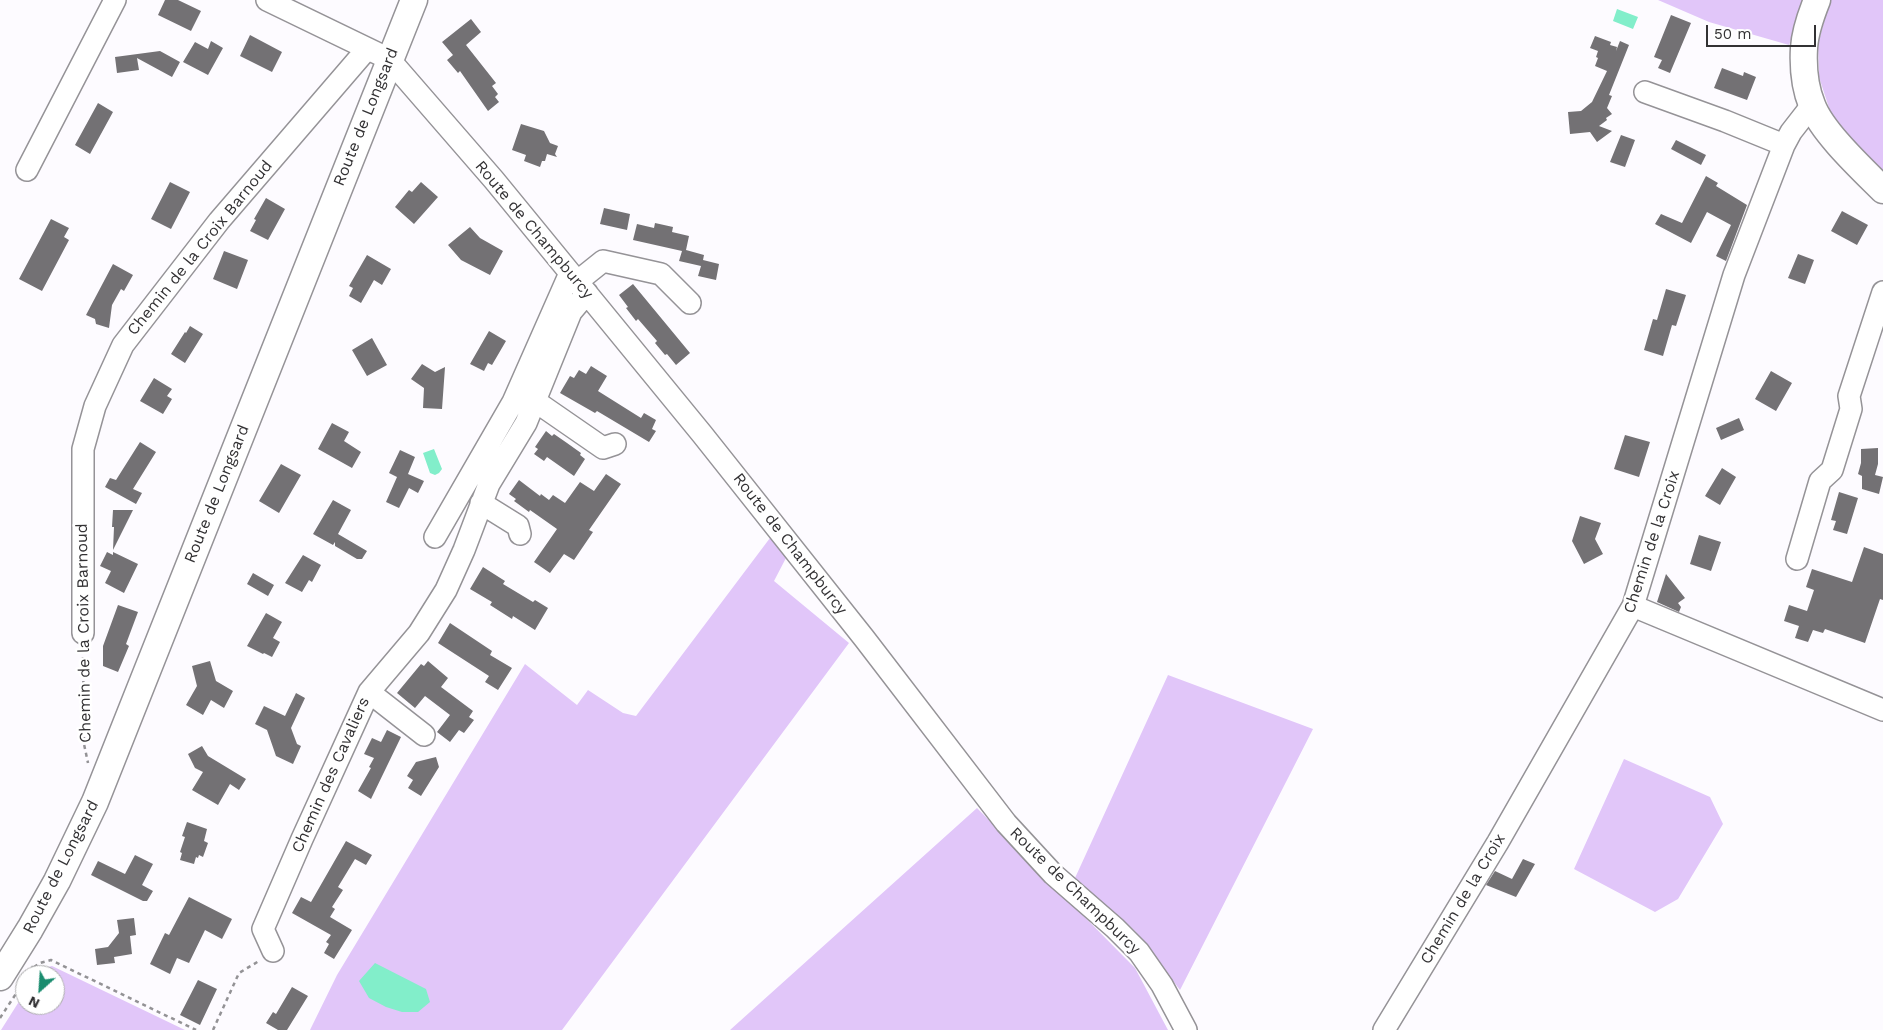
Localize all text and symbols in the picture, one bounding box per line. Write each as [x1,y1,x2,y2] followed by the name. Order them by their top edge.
[1708,15,1818,47] scale bar
[1714,25,1751,43] text: 50 m
[330,45,402,189] street label: Route de Longsard
[123,157,277,339] street label: Chemin de la Croix Barnoud
[471,157,597,303] street label: Route de Champburcy
[181,422,253,566] street label: Route de Longsard
[1620,468,1684,616] street label: Chemin de la Croix
[729,469,851,619] street label: Route de Champburcy
[72,523,96,743] street label: Chemin de la Croix Barnoud
[288,694,374,856] street label: Chemin des Cavaliers
[19,797,103,937] street label: Route de Longsard
[1006,824,1144,958] street label: Route de Champburcy
[1416,830,1510,968] street label: Chemin de la Croix
[15,965,65,1015] north arrow
[26,993,42,1012] text: N

